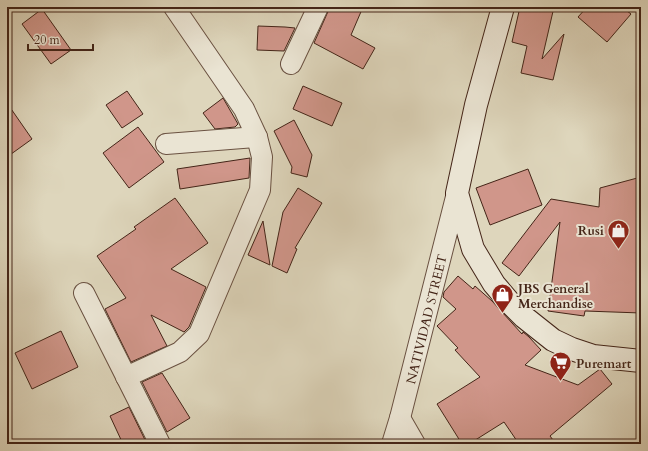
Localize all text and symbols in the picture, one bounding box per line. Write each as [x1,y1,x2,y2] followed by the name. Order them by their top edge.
[28,26,93,52] scale bar
[34,32,61,48] text: 20 m
[606,217,632,250] shop icon: Rusi
[578,222,604,240] place label: Rusi
[402,252,452,386] street label: NATIVIDAD STREET
[516,280,593,313] place label: JBS General Merchandise
[489,282,515,315] shop icon: JBS General Merchandise
[547,350,573,383] supermarket icon: Puremart
[576,355,632,373] place label: Puremart

